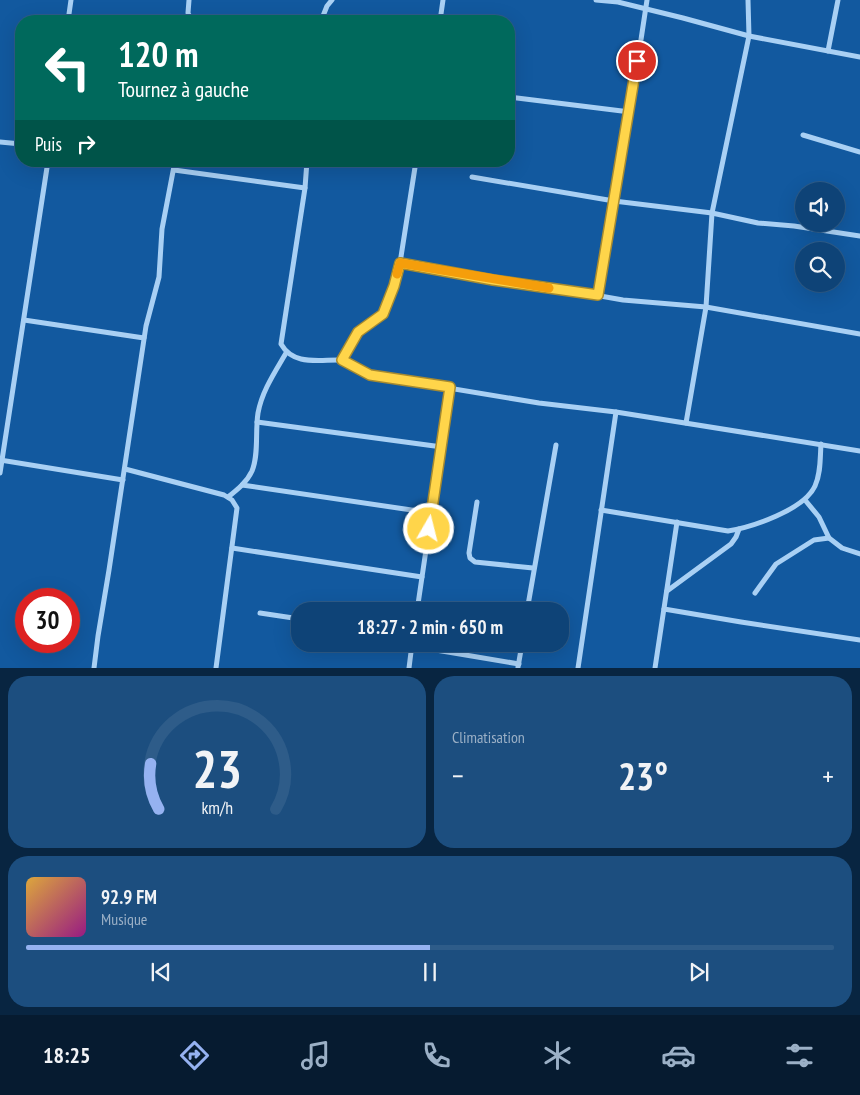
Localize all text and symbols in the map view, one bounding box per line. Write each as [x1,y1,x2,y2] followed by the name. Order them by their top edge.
[118,31,199,77] text: 120 m
[35,35,100,100] icon: left
[616,40,658,82] pin
[623,47,651,75] icon: arrive
[118,75,249,103] text: Tournez à gauche
[72,130,100,158] icon: right
[35,132,62,156] text: Puis
[795,182,845,292] map controls
[795,182,845,232] button: sound
[795,242,845,292] button: search
[402,502,454,554] position arrow
[15,588,80,653] speed limit sign: 30
[357,615,503,639] text: 18:27 · 2 min · 650 m
[452,727,525,747] text: Climatisation
[192,735,242,802] text: 23
[618,751,668,800] text: 23°
[452,757,464,794] text: −
[822,757,834,794] text: +
[201,796,233,819] text: km/h
[101,885,157,909] text: 92.9 FM
[101,909,147,929] text: Musique
[147,958,175,986] icon: previous
[416,958,444,986] icon: pause
[685,958,713,986] icon: next
[177,1038,212,1073] icon: directions
[298,1038,333,1073] icon: music
[419,1038,454,1073] icon: phone
[540,1038,575,1073] icon: climate
[661,1038,696,1073] icon: car
[782,1038,817,1073] icon: filters
[43,1041,91,1069] text: 18:25

